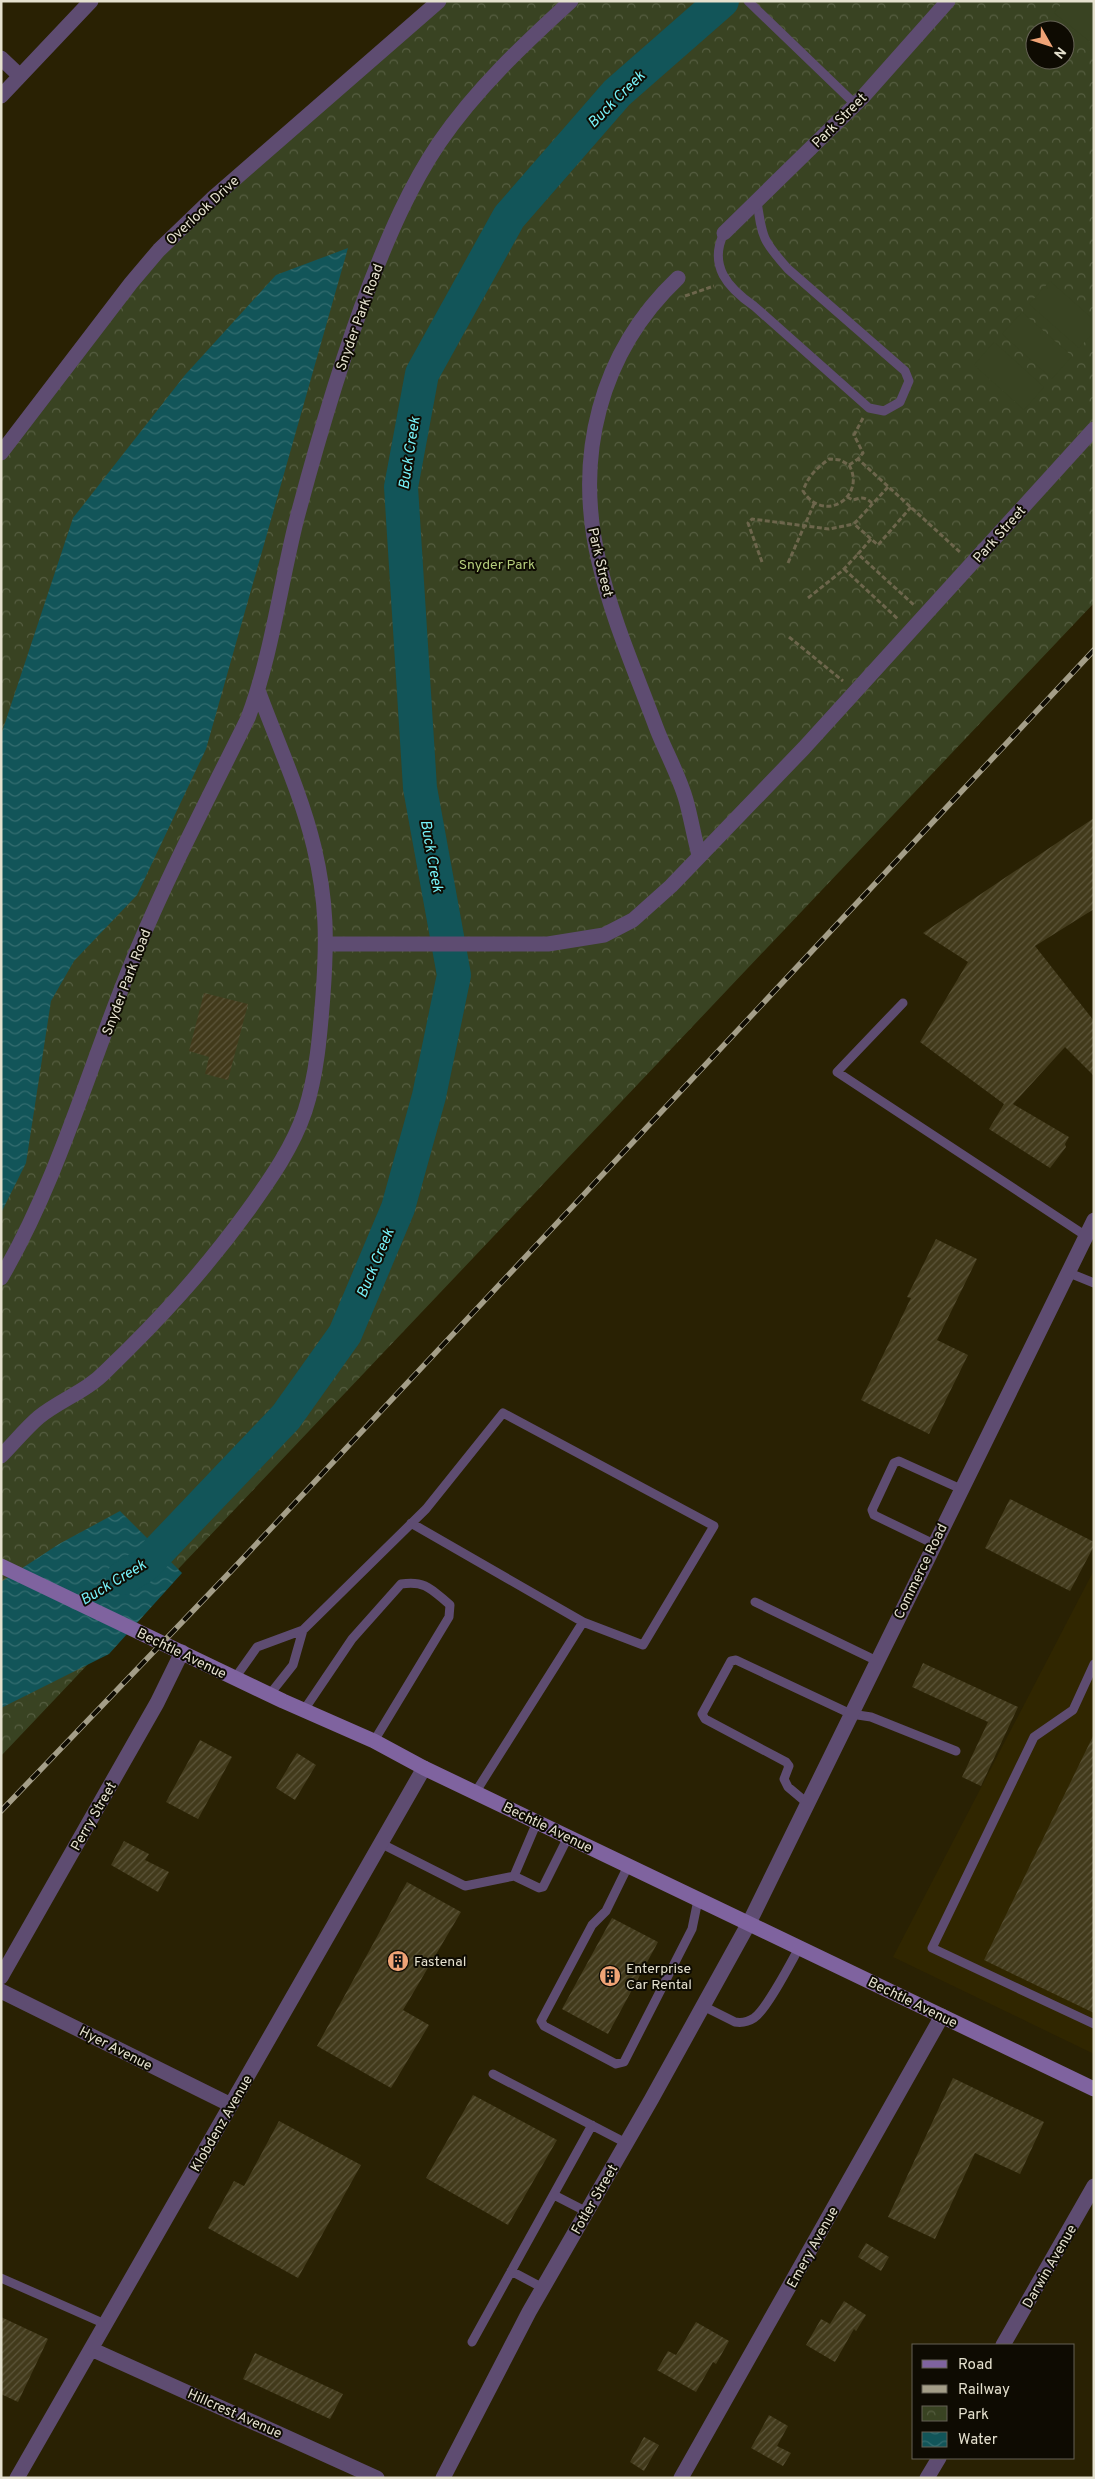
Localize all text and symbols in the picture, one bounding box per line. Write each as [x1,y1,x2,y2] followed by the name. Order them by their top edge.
[1025,20,1075,70] north arrow
[1049,43,1069,61] text: N
[584,67,650,133] water label: Buck Creek
[809,90,871,152] street label: Park Street
[163,173,243,249] street label: Overlook Drive
[333,262,388,373] street label: Snyder Park Road
[395,415,426,491] water label: Buck Creek
[970,503,1030,567] street label: Park Street
[583,526,616,599] street label: Park Street
[459,557,535,574] park label: Snyder Park
[415,818,446,895] water label: Buck Creek
[99,927,155,1038] street label: Snyder Park Road
[353,1226,400,1301] water label: Buck Creek
[891,1521,952,1622] street label: Commerce Road
[77,1556,151,1610] water label: Buck Creek
[134,1625,229,1683] street label: Bechtle Avenue
[68,1779,121,1854] street label: Perry Street
[500,1799,595,1857] street label: Bechtle Avenue
[386,1949,410,1973] building icon: Fastenal
[414,1954,466,1971] place label: Fastenal
[626,1961,692,1994] place label: Enterprise Car Rental
[598,1964,622,1988] building icon: Enterprise Car Rental
[865,1974,960,2032] street label: Bechtle Avenue
[76,2024,155,2075] street label: Hyer Avenue
[188,2072,257,2175] street label: Klobdenz Avenue
[568,2162,622,2238] street label: Fotler Street
[784,2204,843,2291] street label: Emery Avenue
[1020,2222,1081,2311] street label: Darwin Avenue
[912,2344,1075,2459] legend
[958,2356,993,2375] text: Road
[958,2381,1010,2400] text: Railway
[185,2386,284,2443] street label: Hillcrest Avenue
[958,2406,989,2425] text: Park
[958,2431,998,2450] text: Water

